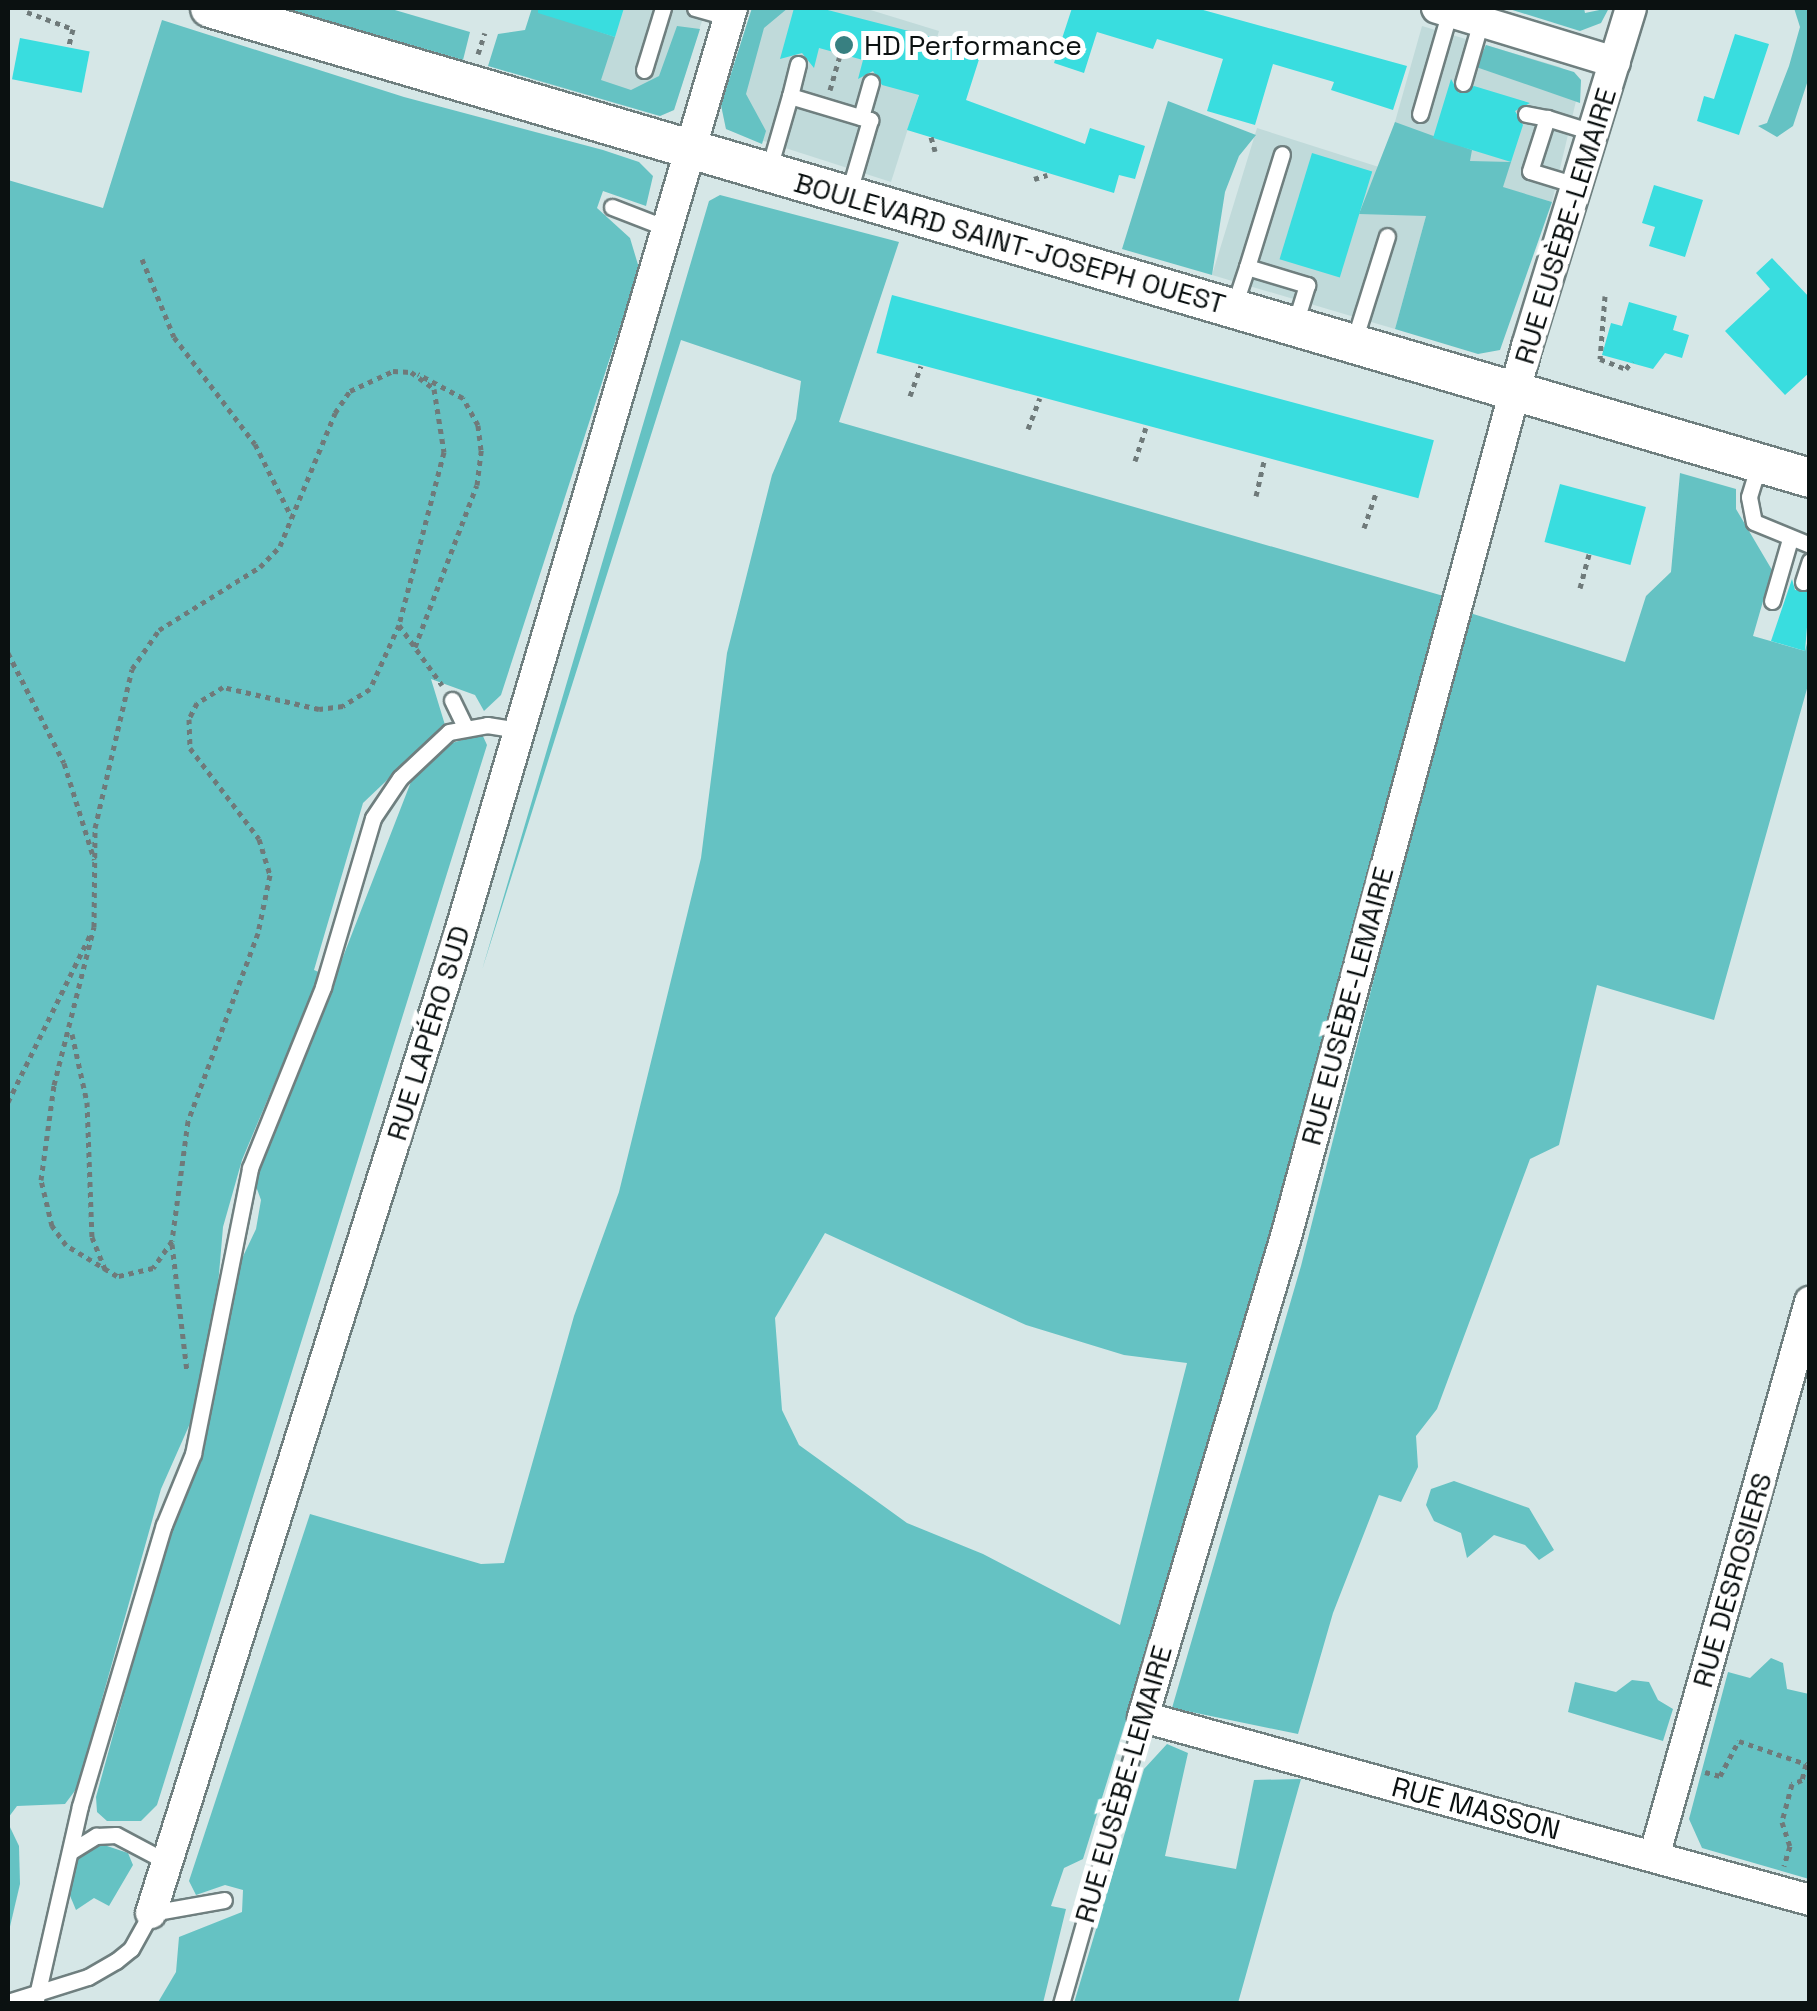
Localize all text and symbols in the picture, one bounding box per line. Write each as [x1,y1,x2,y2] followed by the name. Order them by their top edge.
[864,28,1082,62] place label: HD Performance
[833,34,855,56] marker: HD Performance
[1507,84,1623,368] street label: RUE EUSÈBE-LEMAIRE
[790,165,1230,321] street label: BOULEVARD SAINT-JOSEPH OUEST
[1294,863,1400,1149] street label: RUE EUSÈBE-LEMAIRE
[379,922,477,1144] street label: RUE LAPÉRO SUD
[1685,1469,1779,1691] street label: RUE DESROSIERS
[1067,1642,1179,1926] street label: RUE EUSÈBE-LEMAIRE
[1388,1769,1564,1847] street label: RUE MASSON

